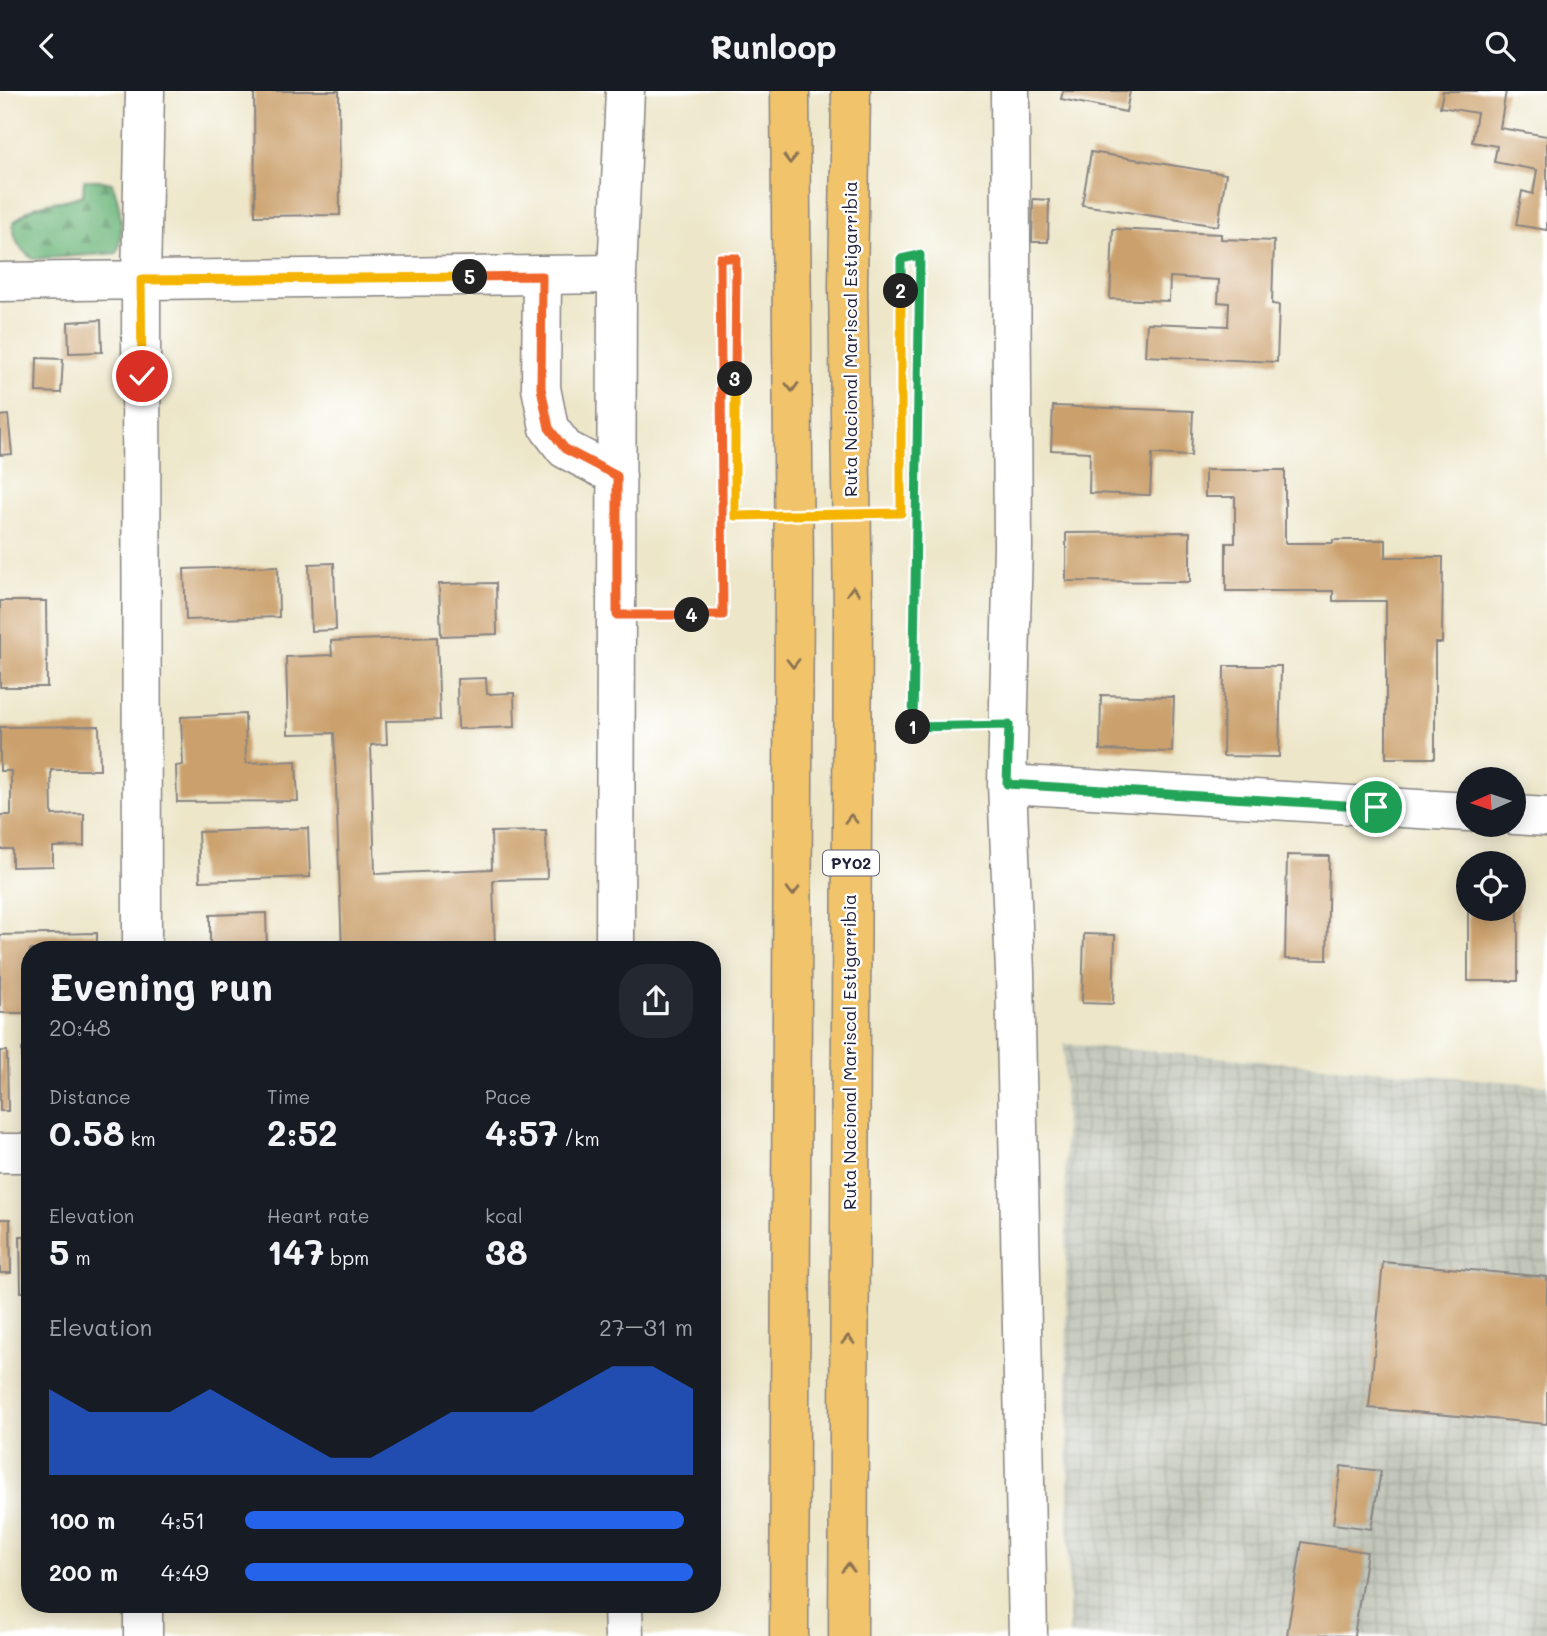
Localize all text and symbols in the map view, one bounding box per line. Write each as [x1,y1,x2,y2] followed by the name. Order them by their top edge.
[710,25,837,67] text: Runloop
[28,27,66,65] icon: back
[1481,27,1519,65] icon: search
[782,154,797,165] one-way arrow
[838,181,862,497] street label: Ruta Nacional Mariscal Estigarribia
[452,259,488,295] pin: 5
[464,264,475,289] text: 5
[884,273,918,309] pin: 2
[895,278,906,303] text: 2
[112,346,172,406] pin
[123,357,161,395] icon: check
[718,361,752,397] pin: 3
[729,366,740,391] text: 3
[784,381,799,392] one-way arrow
[845,586,860,597] one-way arrow
[674,597,710,633] pin: 4
[685,602,698,627] text: 4
[785,658,801,669] one-way arrow
[895,709,930,745] pin: 1
[908,714,917,739] text: 1
[1456,767,1526,837] north arrow
[1456,767,1526,921] map controls
[1346,777,1406,837] pin
[1357,788,1395,826] icon: arrive
[843,813,859,824] one-way arrow
[823,851,879,876] road number: PY02
[1456,851,1526,921] button: locate
[785,886,801,896] one-way arrow
[837,894,861,1210] street label: Ruta Nacional Mariscal Estigarribia
[49,961,273,1011] text: Evening run
[619,964,693,1038] button: share
[49,1012,111,1042] text: 20:48
[49,1084,131,1109] text: Distance
[267,1084,310,1109] text: Time
[485,1084,531,1109] text: Pace
[49,1109,124,1155] text: 0.58
[267,1109,338,1155] text: 2:52
[485,1109,558,1155] text: 4:57
[124,1126,156,1151] text: km
[558,1126,600,1151] text: /km
[49,1203,134,1228] text: Elevation
[267,1203,370,1228] text: Heart rate
[485,1203,523,1228] text: kcal
[49,1228,69,1274] text: 5
[267,1228,324,1274] text: 147
[485,1228,528,1274] text: 38
[69,1245,91,1270] text: m
[324,1245,369,1270] text: bpm
[49,1312,152,1342] text: Elevation
[599,1312,693,1342] text: 27–31 m
[840,1335,856,1345] one-way arrow
[49,1505,115,1535] text: 100 m
[161,1505,205,1535] text: 4:51
[49,1557,118,1587] text: 200 m
[161,1557,209,1587] text: 4:49
[840,1562,856,1573] one-way arrow

